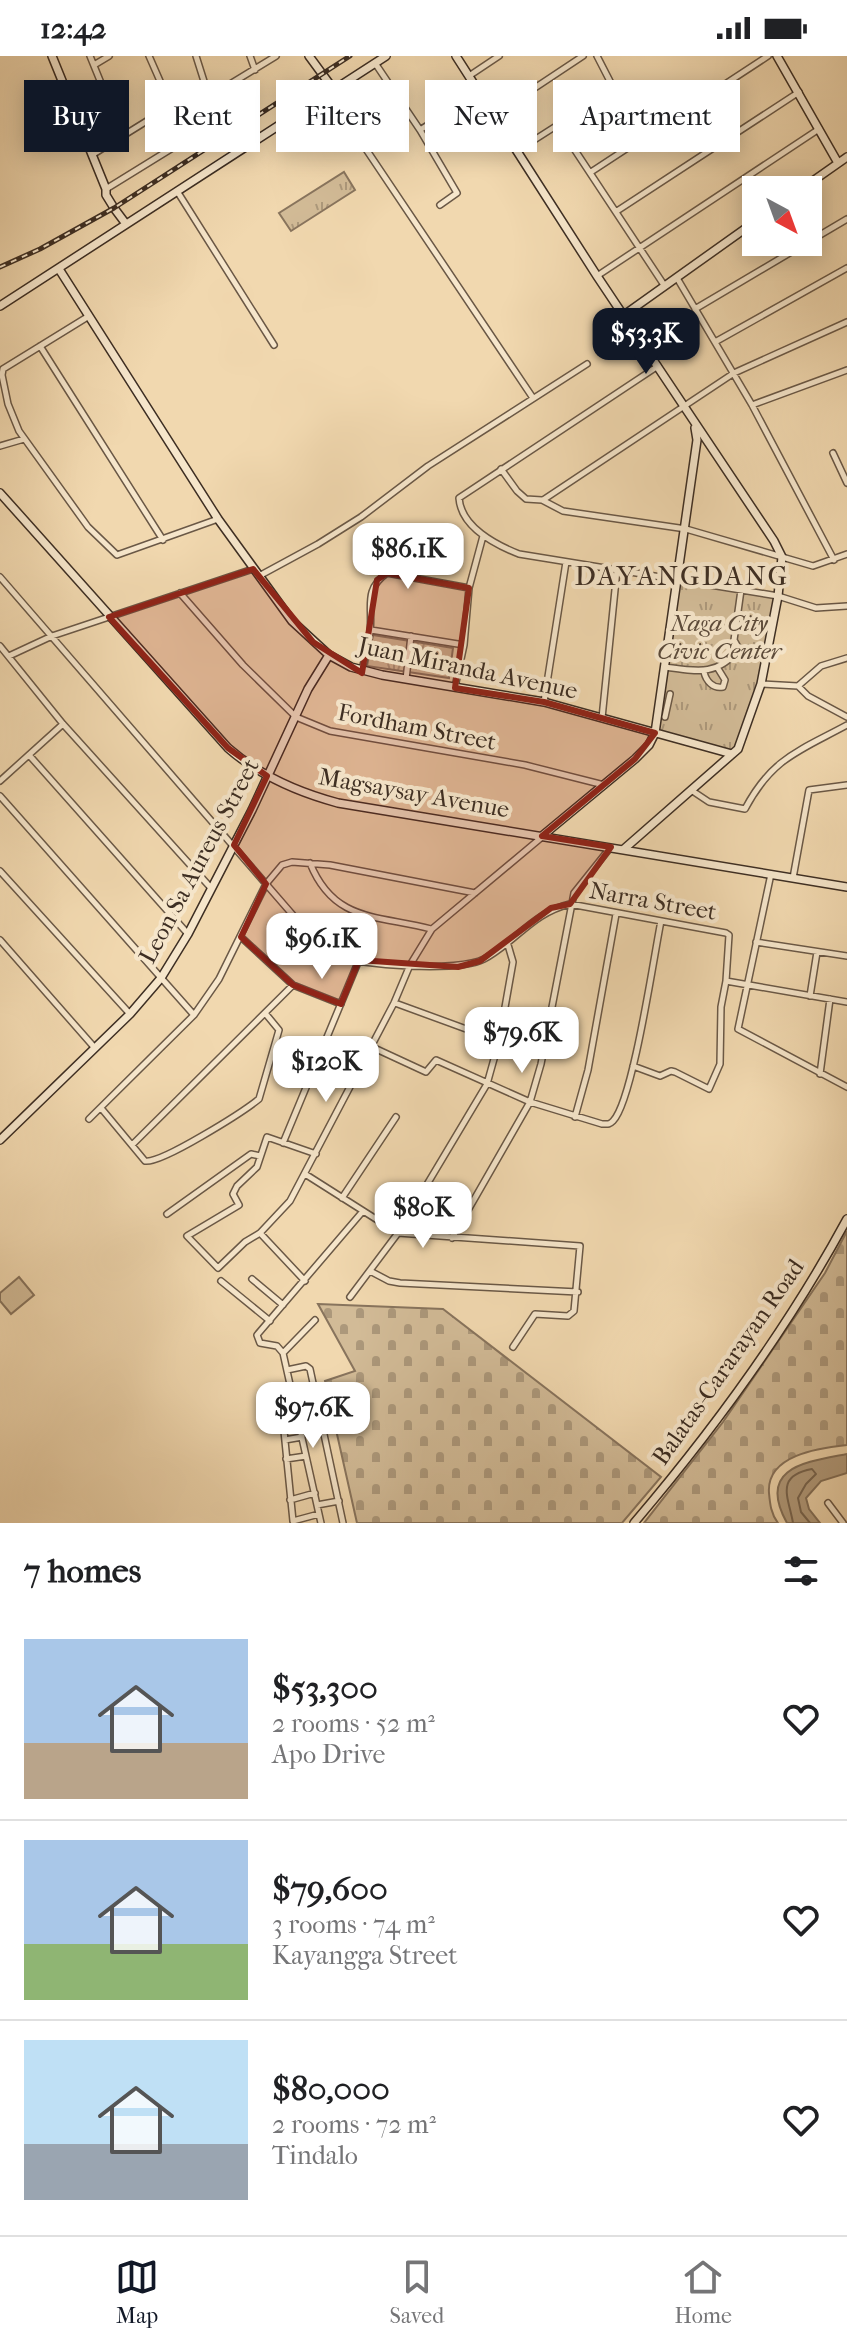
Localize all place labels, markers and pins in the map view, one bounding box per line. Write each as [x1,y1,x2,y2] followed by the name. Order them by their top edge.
[581,308,711,376] pin: $53.3K
[343,523,473,591] pin: $86.1K
[257,913,387,981] pin: $96.1K
[457,1007,587,1075] pin: $79.6K
[270,1036,382,1104] pin: $120K
[376,1182,470,1250] pin: $80K
[248,1382,378,1450] pin: $97.6K

